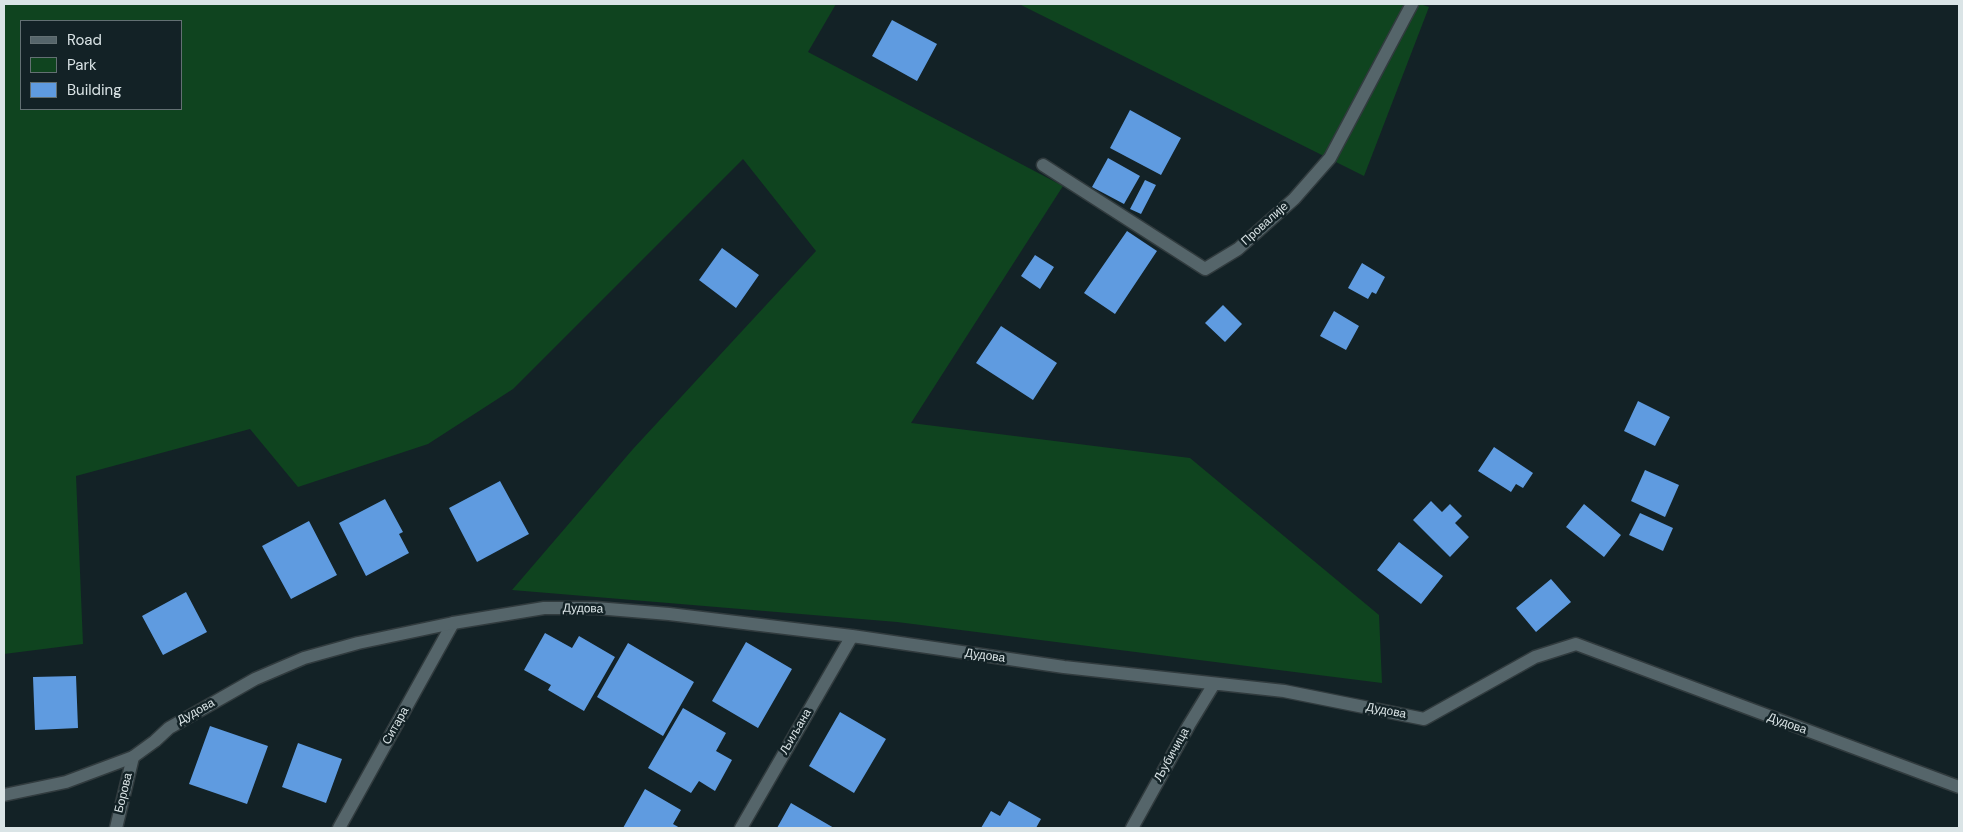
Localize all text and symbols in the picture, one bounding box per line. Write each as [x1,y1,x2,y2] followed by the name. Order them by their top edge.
[20,20,182,110] legend
[67,30,102,50] text: Road
[67,55,97,75] text: Park
[67,80,122,100] text: Building
[1239,199,1291,249] street label: Провалије
[563,601,603,617] street label: Дудова
[964,646,1006,666] street label: Дудова
[175,696,217,728] street label: Дудова
[1365,700,1407,722] street label: Дудова
[380,705,412,747] street label: Ситара
[777,707,815,757] street label: Љиљана
[1765,710,1809,738] street label: Дудова
[1151,726,1193,784] street label: Љубичица
[112,771,136,815] street label: Борова

